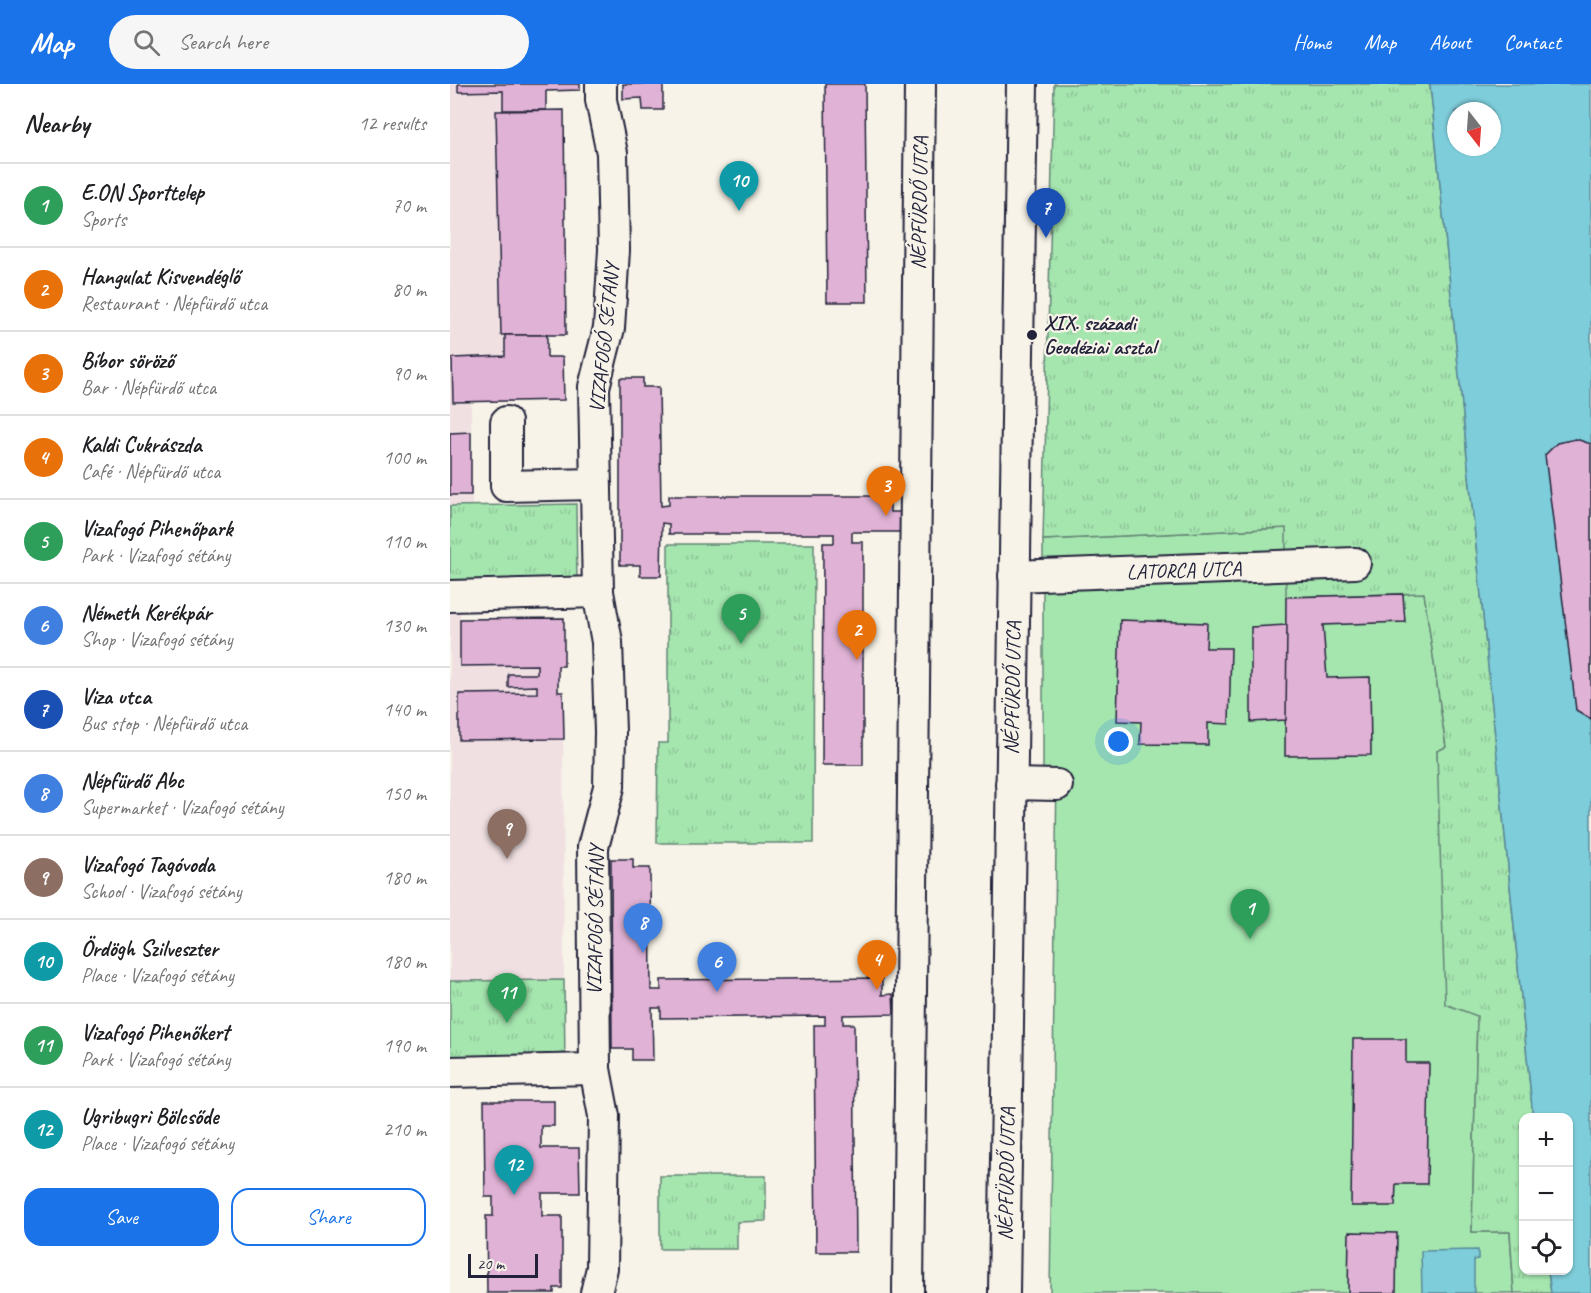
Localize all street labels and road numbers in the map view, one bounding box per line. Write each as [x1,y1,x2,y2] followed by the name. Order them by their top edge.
[905,136,933,270] street label: NÉPFÜRDŐ UTCA
[583,259,625,414] street label: VIZAFOGÓ SÉTÁNY
[1126,555,1242,585] street label: LATORCA UTCA
[998,621,1026,755] street label: NÉPFÜRDŐ UTCA
[581,841,609,995] street label: VIZAFOGÓ SÉTÁNY
[992,1107,1020,1241] street label: NÉPFÜRDŐ UTCA

